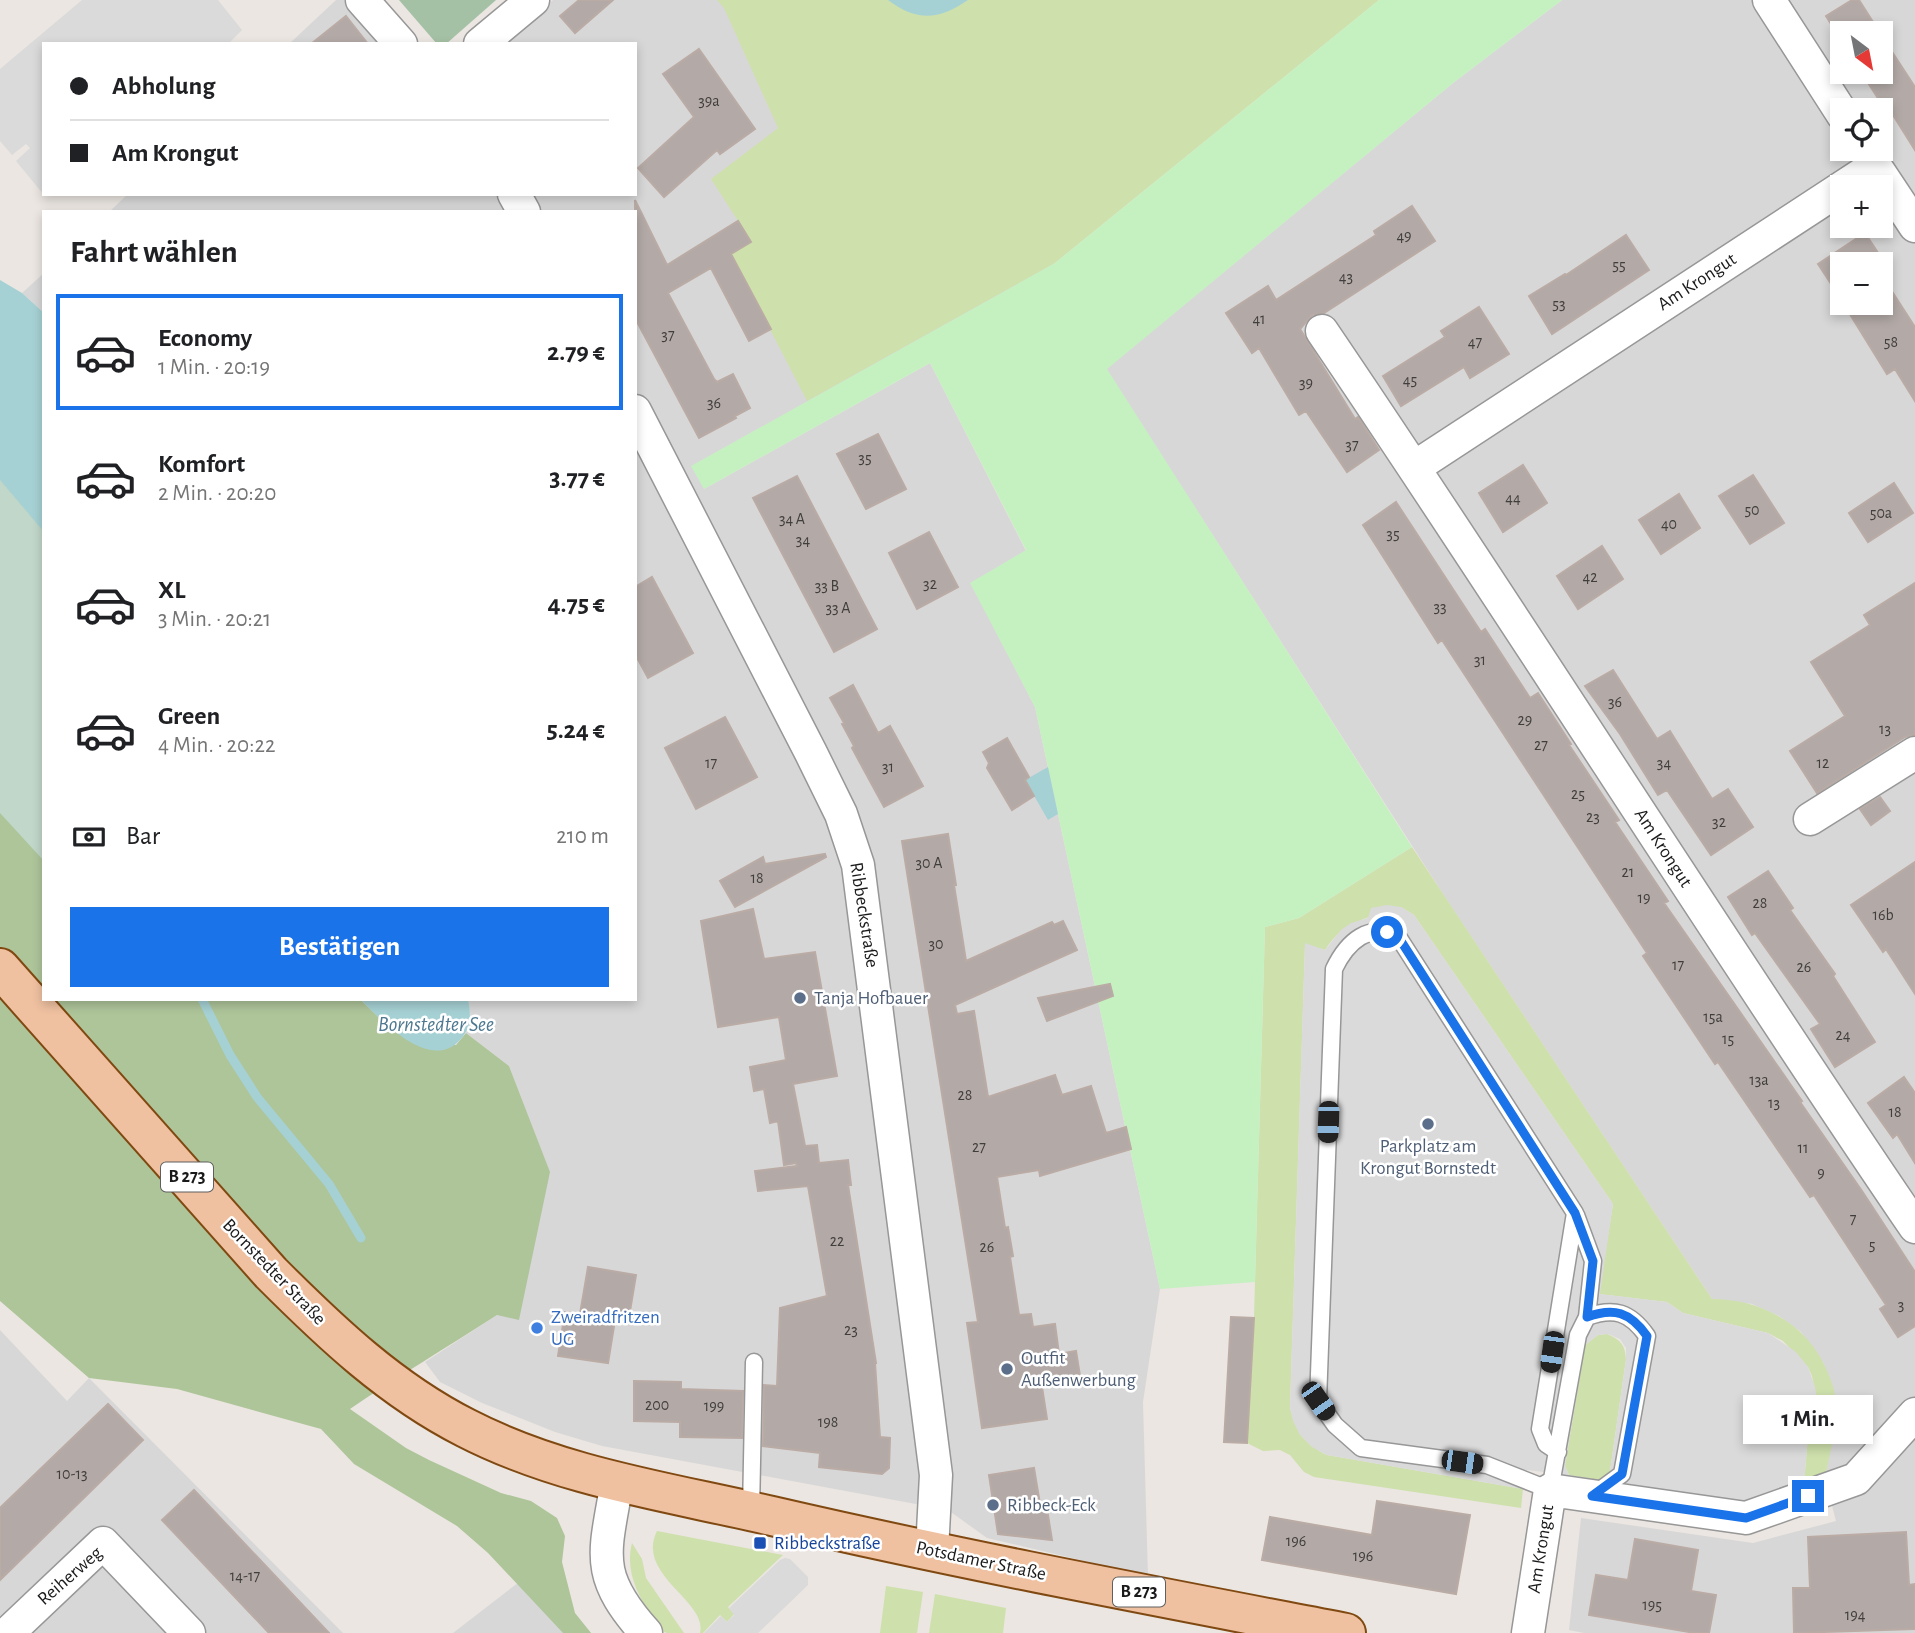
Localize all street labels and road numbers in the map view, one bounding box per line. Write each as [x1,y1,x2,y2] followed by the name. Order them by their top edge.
[1654,250,1740,314] street label: Am Krongut
[1631,805,1695,891] street label: Am Krongut
[846,861,882,969] street label: Ribbeckstraße
[161,1162,213,1192] road number: B 273
[219,1215,329,1329] street label: Bornstedter Straße
[1525,1503,1557,1595] street label: Am Krongut
[914,1538,1048,1584] street label: Potsdamer Straße
[34,1543,106,1609] street label: Reiherweg
[1113,1577,1165,1606] road number: B 273

